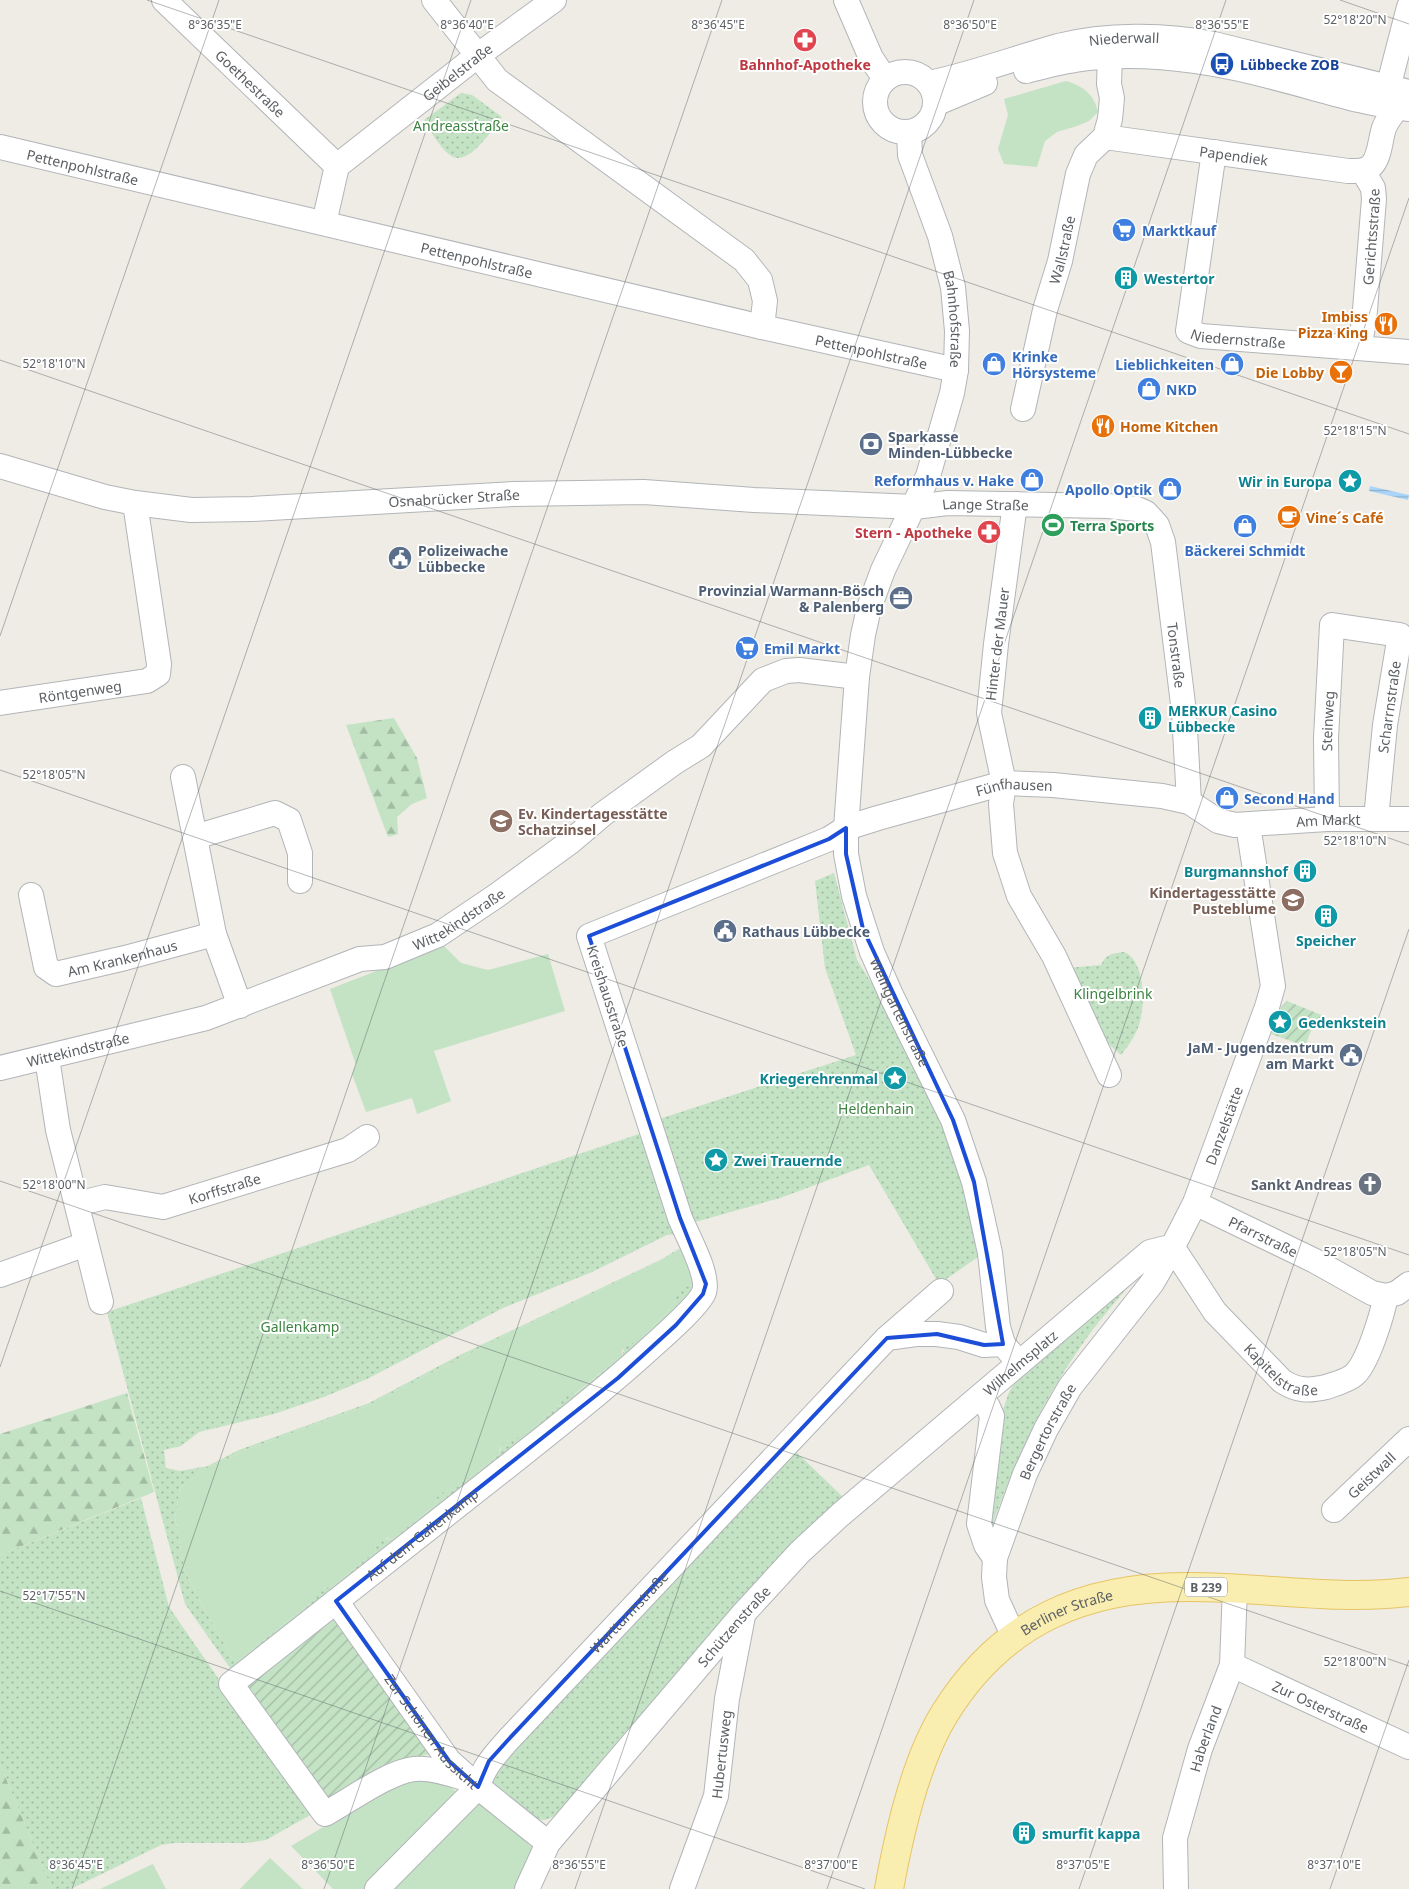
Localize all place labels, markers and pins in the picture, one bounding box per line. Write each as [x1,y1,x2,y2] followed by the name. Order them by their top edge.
[792,27,818,53] pharmacy icon: Bahnhof-Apotheke
[1209,51,1235,77] bus stop icon: Lübbecke ZOB
[739,55,871,74] place label: Bahnhof-Apotheke
[1240,55,1339,74] place label: Lübbecke ZOB
[1111,217,1137,243] supermarket icon: Marktkauf
[1142,221,1218,240] place label: Marktkauf
[1113,265,1139,291] building icon: Westertor
[1144,269,1215,288] place label: Westertor
[1298,307,1368,342] place label: Imbiss Pizza King
[1373,311,1399,337] restaurant icon: Imbiss Pizza King
[1012,347,1096,382] place label: Krinke Hörsysteme
[981,351,1007,377] shop icon: Krinke Hörsysteme
[1219,351,1245,377] shop icon: Lieblichkeiten
[1115,355,1214,374] place label: Lieblichkeiten
[1328,359,1354,385] bar icon: Die Lobby
[1256,363,1324,382] place label: Die Lobby
[1136,376,1162,402] shop icon: NKD
[1166,380,1197,399] place label: NKD
[1090,413,1116,439] restaurant icon: Home Kitchen
[1120,417,1218,436] place label: Home Kitchen
[888,427,1013,462] place label: Sparkasse Minden-Lübbecke
[858,431,884,457] bank icon: Sparkasse Minden-Lübbecke
[1019,467,1045,493] shop icon: Reformhaus v. Hake
[1337,468,1363,494] place icon: Wir in Europa
[874,471,1014,490] place label: Reformhaus v. Hake
[1239,472,1332,491] place label: Wir in Europa
[1157,476,1183,502] shop icon: Apollo Optik
[1065,480,1152,499] place label: Apollo Optik
[1276,504,1302,530] cafe icon: Vine´s Café
[1306,508,1384,527] place label: Vine´s Café
[1040,512,1066,538] sports icon: Terra Sports
[1232,513,1258,539] shop icon: Bäckerei Schmidt
[1070,516,1154,535] place label: Terra Sports
[976,519,1002,545] pharmacy icon: Stern - Apotheke
[855,523,972,542] place label: Stern - Apotheke
[418,541,508,576] place label: Polizeiwache Lübbecke
[1185,541,1305,560] place label: Bäckerei Schmidt
[387,545,413,571] public building icon: Polizeiwache Lübbecke
[698,581,884,616] place label: Provinzial Warmann-Bösch & Palenberg
[888,585,914,611] office icon: Provinzial Warmann-Bösch & Palenberg
[734,635,760,661] supermarket icon: Emil Markt
[764,639,840,658] place label: Emil Markt
[1168,701,1278,736] place label: MERKUR Casino Lübbecke
[1137,705,1163,731] building icon: MERKUR Casino Lübbecke
[1214,785,1240,811] shop icon: Second Hand
[1244,789,1335,808] place label: Second Hand
[518,804,668,839] place label: Ev. Kindertagesstätte Schatzinsel
[488,808,514,834] school or university icon: Ev. Kindertagesstätte Schatzinsel
[1292,858,1318,884] building icon: Burgmannshof
[1184,862,1290,881] place label: Burgmannshof
[1149,883,1276,918] place label: Kindertagesstätte Pusteblume
[1280,887,1306,913] school or university icon: Kindertagesstätte Pusteblume
[1313,903,1339,929] building icon: Speicher
[712,918,738,944] public building icon: Rathaus Lübbecke
[742,922,870,941] place label: Rathaus Lübbecke
[1296,931,1357,950] place label: Speicher
[1267,1009,1293,1035] place icon: Gedenkstein
[1298,1013,1386,1032] place label: Gedenkstein
[1186,1038,1334,1073] place label: JaM - Jugendzentrum am Markt
[1338,1042,1364,1068] public building icon: JaM - Jugendzentrum am Markt
[882,1065,908,1091] place icon: Kriegerehrenmal
[760,1069,878,1088] place label: Kriegerehrenmal
[703,1147,729,1173] place icon: Zwei Trauernde
[734,1151,842,1170] place label: Zwei Trauernde
[1357,1171,1383,1197] church icon: Sankt Andreas
[1251,1175,1352,1194] place label: Sankt Andreas
[1011,1820,1037,1846] building icon: smurfit kappa
[1042,1824,1141,1843] place label: smurfit kappa

